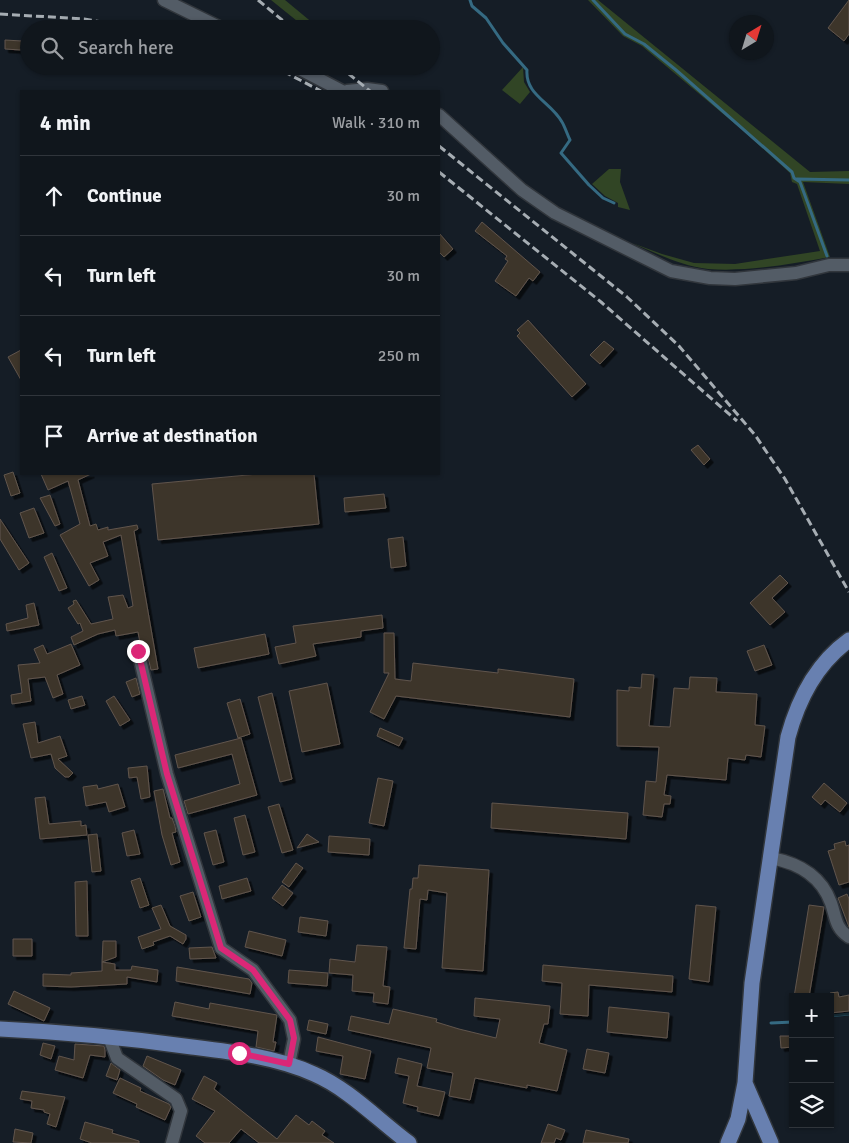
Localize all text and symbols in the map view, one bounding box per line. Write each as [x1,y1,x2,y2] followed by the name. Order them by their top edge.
[729,15,774,60] north arrow
[20,20,440,75] search box
[38,34,66,62] icon: search
[78,36,174,60] text: Search here
[40,110,91,136] text: 4 min
[332,113,420,133] text: Walk · 310 m
[40,182,68,210] icon: ahead
[87,184,162,208] text: Continue
[386,186,420,206] text: 30 m
[40,262,68,290] icon: left
[87,264,156,288] text: Turn left
[386,266,420,286] text: 30 m
[40,342,68,370] icon: left
[87,344,156,368] text: Turn left
[378,346,420,366] text: 250 m
[40,422,68,450] icon: arrive
[87,424,258,448] text: Arrive at destination
[127,640,150,663] route end
[789,993,834,1128] map controls
[789,993,834,1038] button: +
[789,1038,834,1083] button: −
[228,1042,251,1065] route start
[789,1083,834,1128] button: layers

